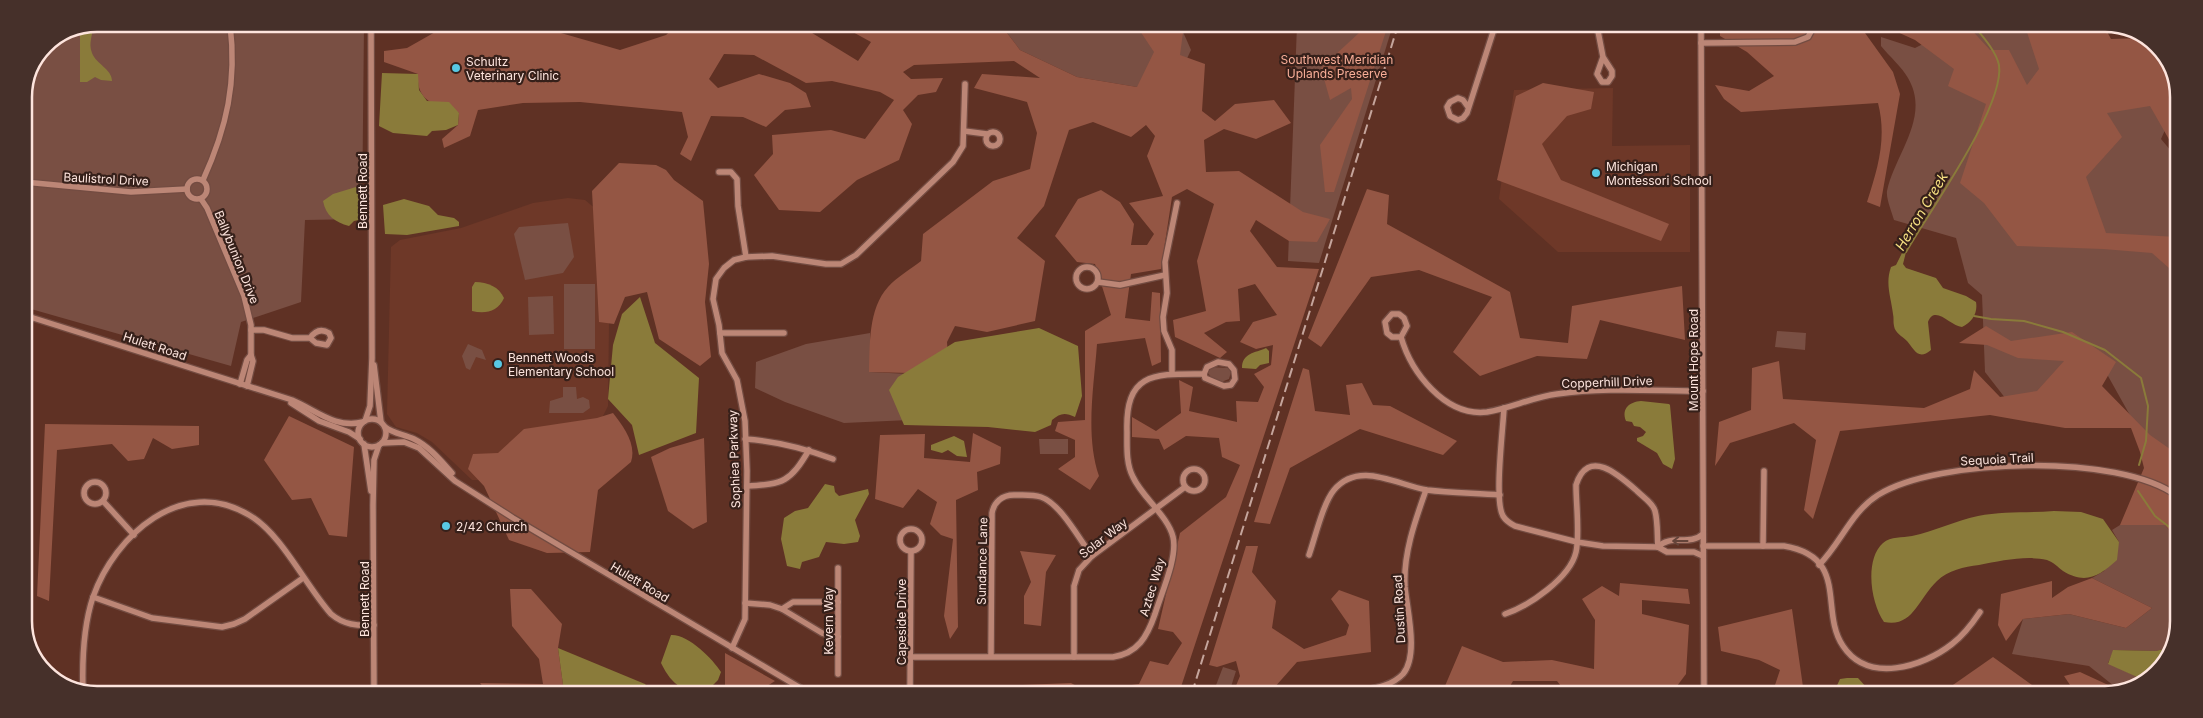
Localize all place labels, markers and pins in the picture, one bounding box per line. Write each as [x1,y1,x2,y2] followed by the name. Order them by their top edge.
[466,54,559,83] place label: Schultz Veterinary Clinic
[450,62,462,74] marker: Schultz Veterinary Clinic
[1606,159,1712,188] place label: Michigan Montessori School
[1590,167,1602,179] marker: Michigan Montessori School
[508,350,614,379] place label: Bennett Woods Elementary School
[492,358,504,370] marker: Bennett Woods Elementary School
[456,519,527,534] place label: 2/42 Church
[440,520,452,532] marker: 2/42 Church

